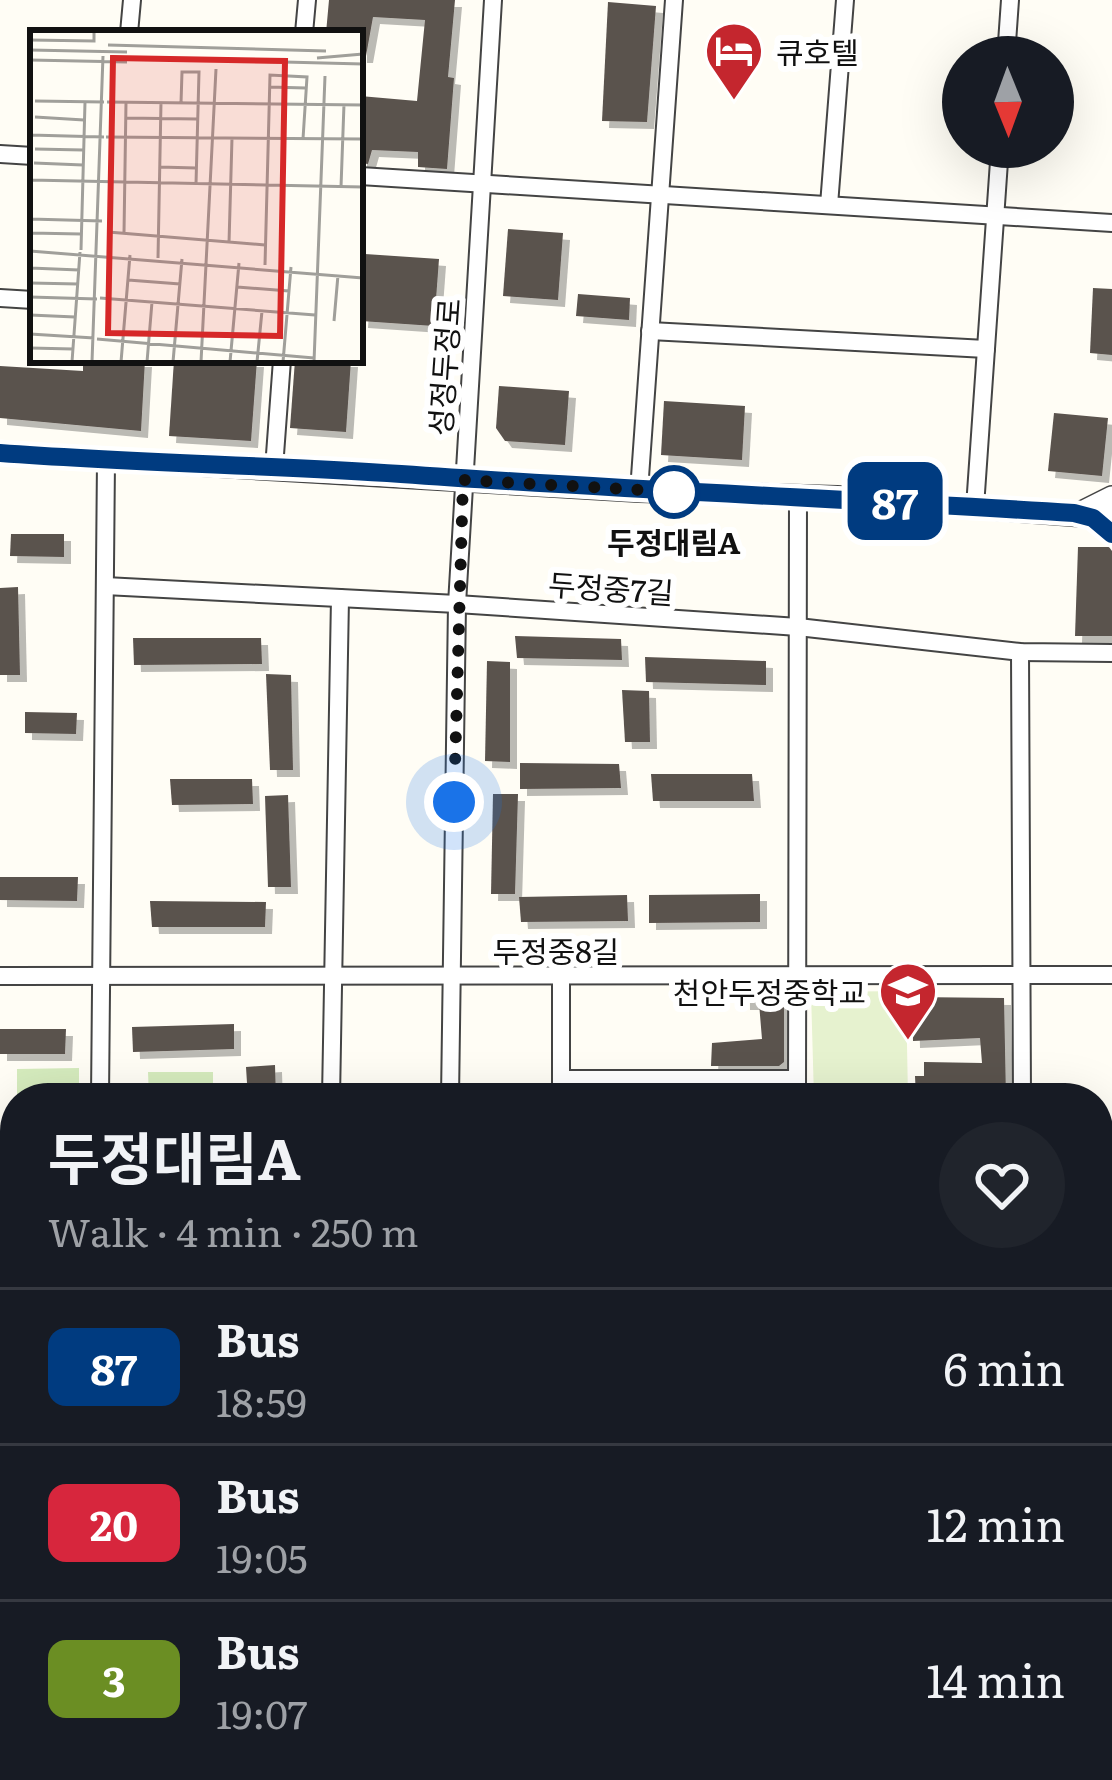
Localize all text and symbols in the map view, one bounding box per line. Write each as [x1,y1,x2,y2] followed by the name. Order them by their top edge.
[703,20,765,102] hotel icon: 큐호텔
[776,29,859,73] place label: 큐호텔
[30,30,363,363] inset map
[942,36,1074,168] north arrow
[942,36,1074,168] map controls
[416,297,470,437] street label: 성정두정로
[841,462,949,540] line badge: 87
[649,467,699,517] marker: 두정대림A
[872,470,918,532] text: 87
[607,519,741,563] place label: 두정대림A
[547,561,675,613] street label: 두정중7길
[424,772,484,832] your location
[493,928,619,972] street label: 두정중8길
[877,960,939,1042] school or university icon: 천안두정중학교
[673,969,866,1013] place label: 천안두정중학교
[48,1113,301,1198] text: 두정대림A
[939,1122,1065,1248] button: heart
[48,1201,419,1259] text: Walk · 4 min · 250 m
[216,1304,300,1371] text: Bus
[943,1333,1065,1400] text: 6 min
[91,1336,137,1398] text: 87
[216,1371,307,1429] text: 18:59
[216,1460,300,1527] text: Bus
[926,1489,1065,1556] text: 12 min
[90,1492,138,1554] text: 20
[216,1527,308,1585] text: 19:05
[216,1616,300,1683] text: Bus
[926,1645,1065,1712] text: 14 min
[102,1648,126,1710] text: 3
[216,1683,308,1741] text: 19:07

